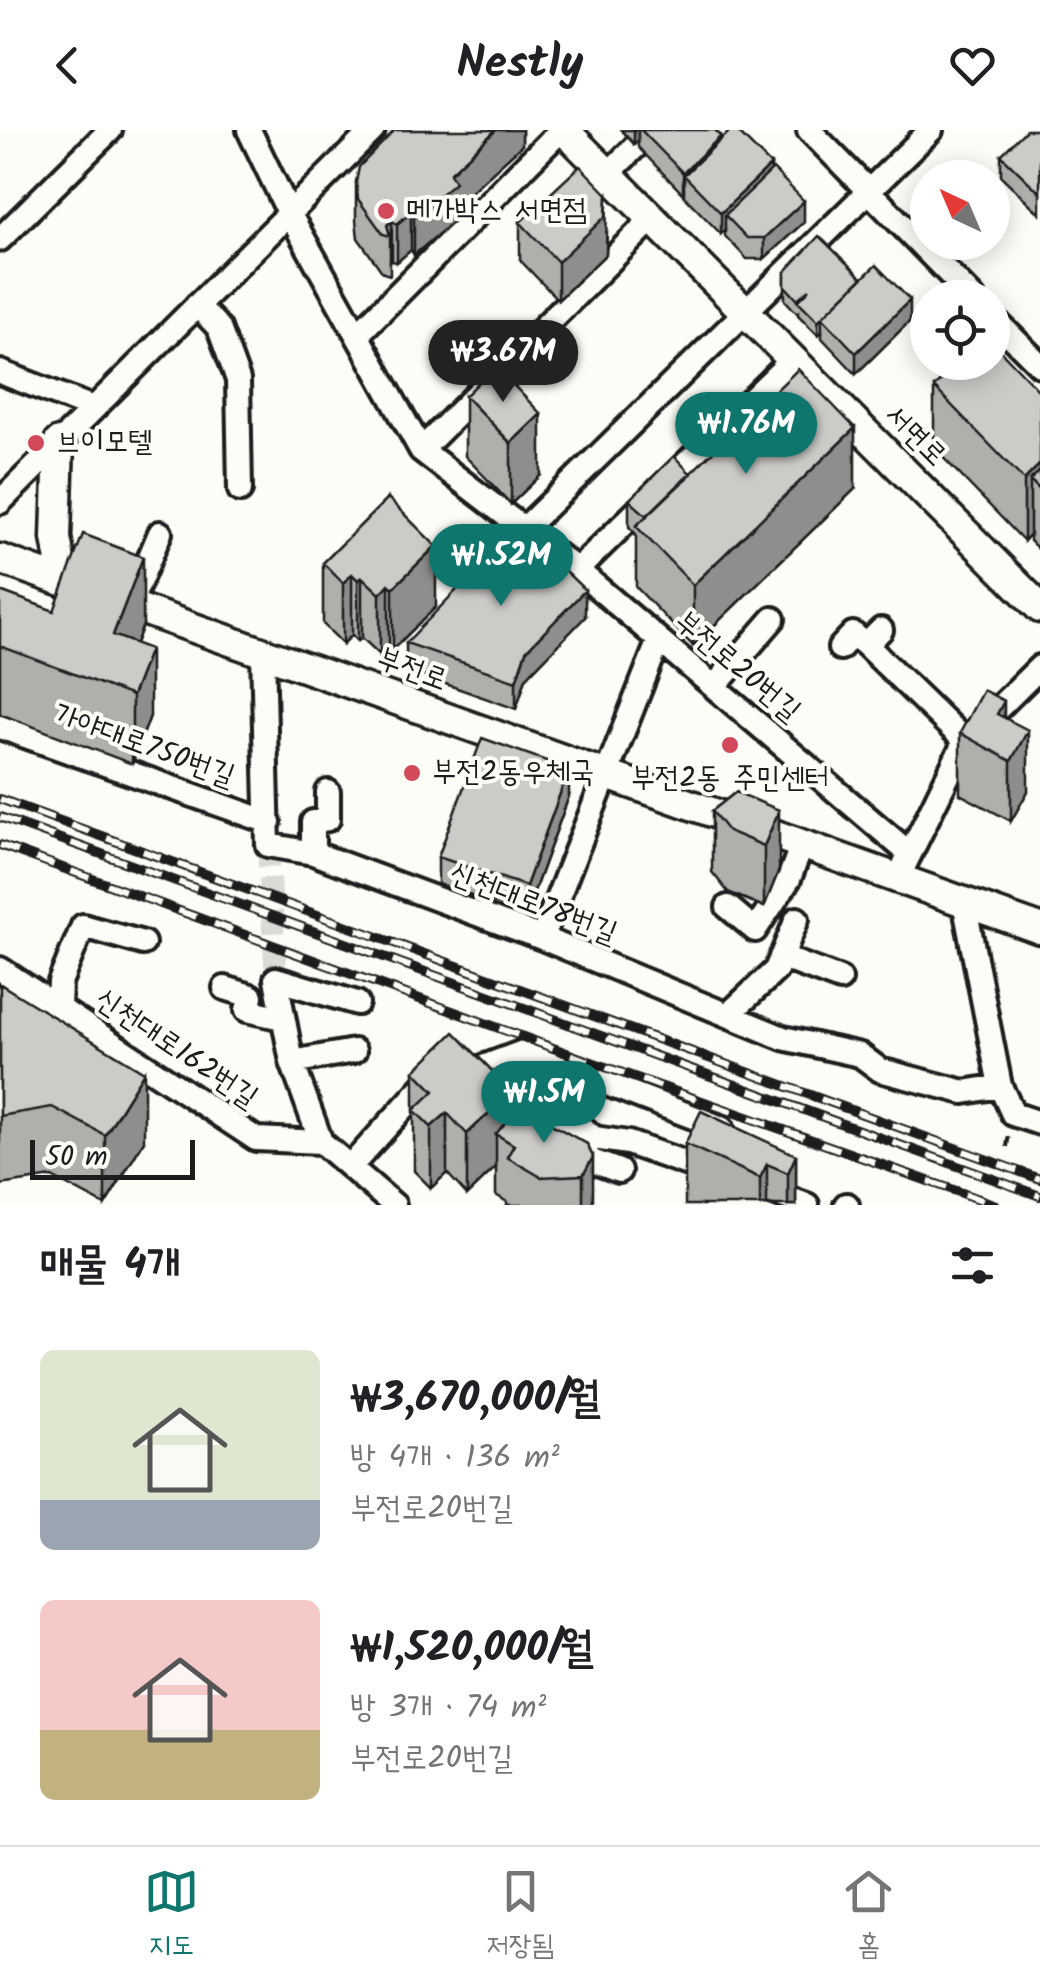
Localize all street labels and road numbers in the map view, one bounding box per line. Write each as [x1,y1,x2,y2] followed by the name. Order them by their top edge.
[872,393,958,479] street label: 서면로
[663,599,811,735] street label: 부전로20번길
[370,635,454,705] street label: 부전로
[47,691,241,801] street label: 가야대로750번길
[442,850,624,958] street label: 신천대로78번길
[84,976,268,1122] street label: 신천대로162번길

